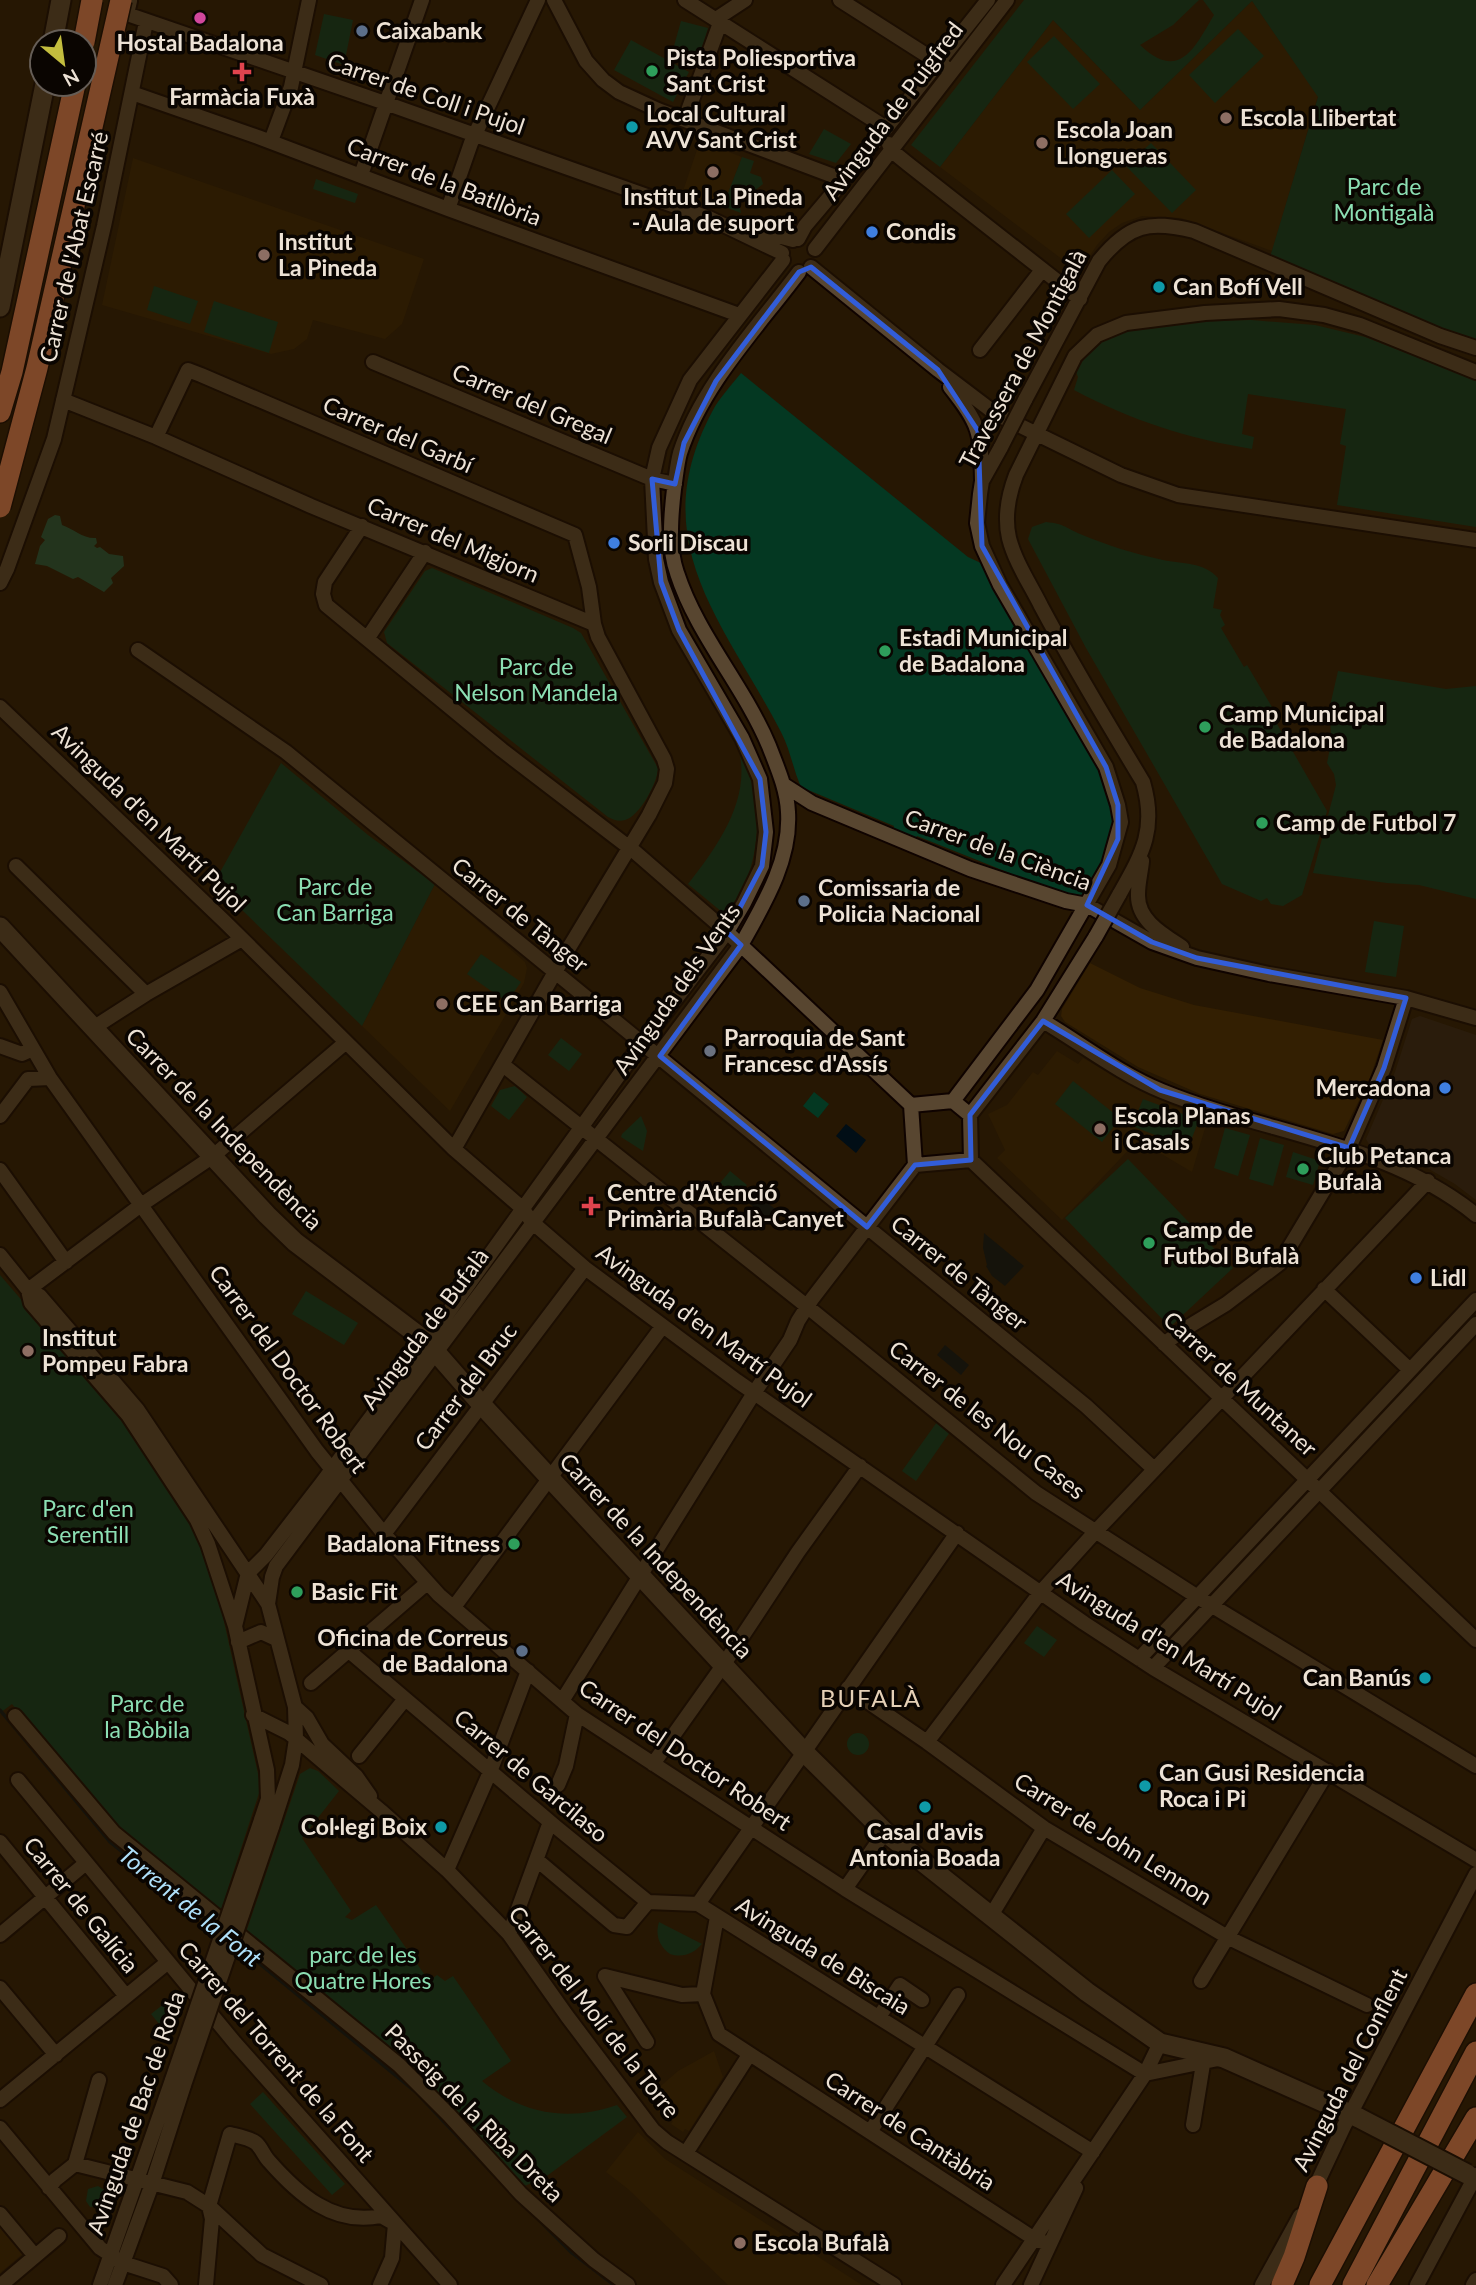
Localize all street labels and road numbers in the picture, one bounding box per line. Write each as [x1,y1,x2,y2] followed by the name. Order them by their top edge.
[816,16,968,205] street label: Avinguda de Puigfred
[324,46,529,140] street label: Carrer de Coll i Pujol
[33,128,113,365] street label: Carrer de l'Abat Escarré
[343,131,546,231] street label: Carrer de la Batllòria
[953,244,1092,473] street label: Travessera de Montigalà
[448,357,616,449] street label: Carrer del Gregal
[319,390,479,479] street label: Carrer del Garbí
[363,490,543,588] street label: Carrer del Migjorn
[47,717,253,917] street label: Avinguda d'en Martí Pujol
[901,802,1095,896] street label: Carrer de la Ciència
[447,851,595,978] street label: Carrer de Tànger
[607,898,746,1079] street label: Avinguda dels Vents
[121,1021,329,1235] street label: Carrer de la Independència
[886,1209,1034,1336] street label: Carrer de Tànger
[592,1238,818,1413] street label: Avinguda d'en Martí Pujol
[354,1242,494,1414] street label: Avinguda de Bufalà
[204,1259,374,1478] street label: Carrer del Doctor Robert
[1158,1305,1324,1462] street label: Carrer de Muntaner
[408,1317,522,1456] street label: Carrer del Bruc
[884,1334,1091,1504] street label: Carrer de les Nou Cases
[554,1447,759,1664] street label: Carrer de la Independència
[1052,1565,1287,1726] street label: Avinguda d'en Martí Pujol
[574,1673,798,1836] street label: Carrer del Doctor Robert
[449,1703,614,1848] street label: Carrer de Garcilaso
[1010,1766,1218,1910] street label: Carrer de John Lennon
[18,1831,145,1978] street label: Carrer de Galícia
[731,1890,916,2020] street label: Avinguda de Biscaia
[503,1900,686,2123] street label: Carrer del Molí de la Torre
[173,1935,381,2168] street label: Carrer del Torrent de la Font
[1286,1963,1413,2176] street label: Avinguda del Conflent
[80,1987,190,2238] street label: Avinguda de Bac de Roda
[380,2017,570,2207] street label: Passeig de la Riba Dreta
[820,2065,1001,2196] street label: Carrer de Cantàbria

